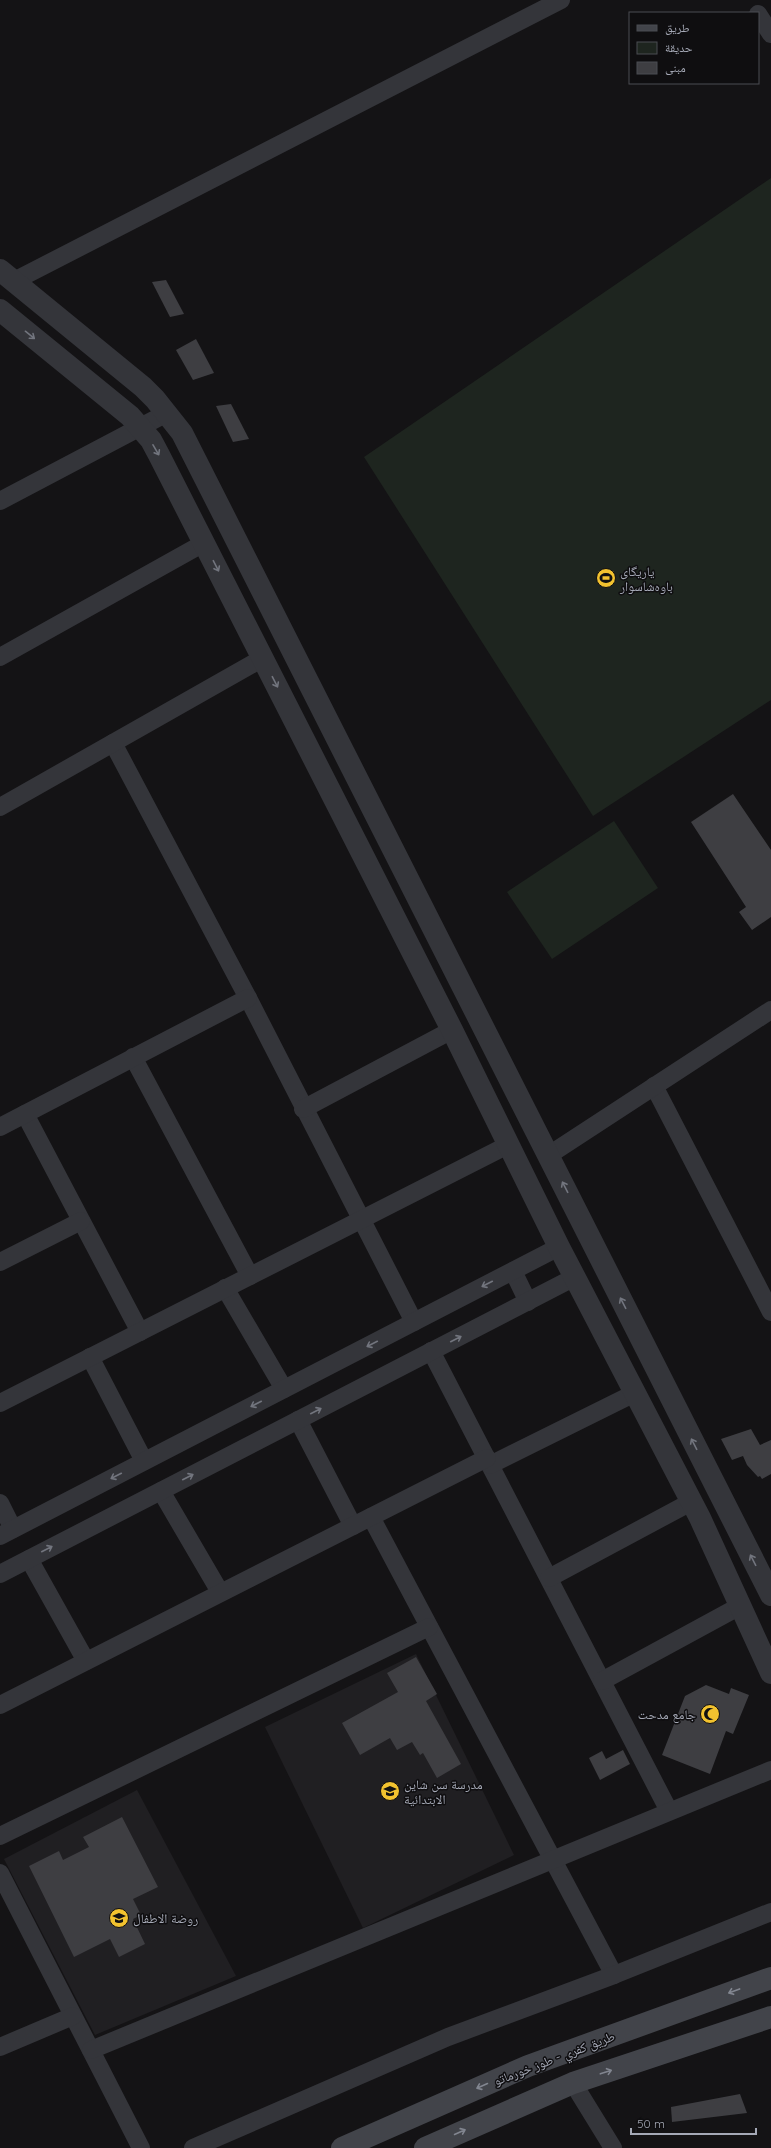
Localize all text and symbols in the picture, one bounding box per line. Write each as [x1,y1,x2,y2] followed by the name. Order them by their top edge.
[629,12,759,84] legend
[665,20,690,35] text: طريق
[665,40,693,55] text: حديقة
[665,60,686,75] text: مبنى
[25,330,36,339] one-way arrow
[153,444,161,456] one-way arrow
[213,560,220,572] one-way arrow
[619,563,673,595] place label: یاریگای باوەشاسوار
[595,567,617,589] sports icon: یاریگای باوەشاسوار
[272,675,279,687] one-way arrow
[561,1181,568,1193] one-way arrow
[481,1281,493,1289] one-way arrow
[619,1297,627,1309] one-way arrow
[450,1335,462,1342] one-way arrow
[366,1341,378,1348] one-way arrow
[250,1400,262,1408] one-way arrow
[309,1407,321,1414] one-way arrow
[690,1438,698,1450] one-way arrow
[110,1473,122,1480] one-way arrow
[181,1473,193,1480] one-way arrow
[41,1545,53,1553] one-way arrow
[749,1554,756,1566] one-way arrow
[699,1703,721,1725] mosque icon: جامع مدحت
[638,1706,696,1724] place label: جامع مدحت
[404,1776,483,1807] place label: مدرسة سن شاين الابتدائية
[379,1780,401,1802] school or university icon: مدرسة سن شاين الابتدائية
[108,1907,130,1929] school or university icon: روضة الاطفال
[133,1910,198,1927] place label: روضة الاطفال
[729,1987,741,1995] one-way arrow
[491,2028,618,2092] street label: طريق كفري - طوز خورماتو
[600,2068,613,2075] one-way arrow
[476,2083,488,2090] one-way arrow
[631,2110,756,2136] scale bar
[637,2116,665,2131] text: 50 m
[454,2128,466,2136] one-way arrow

